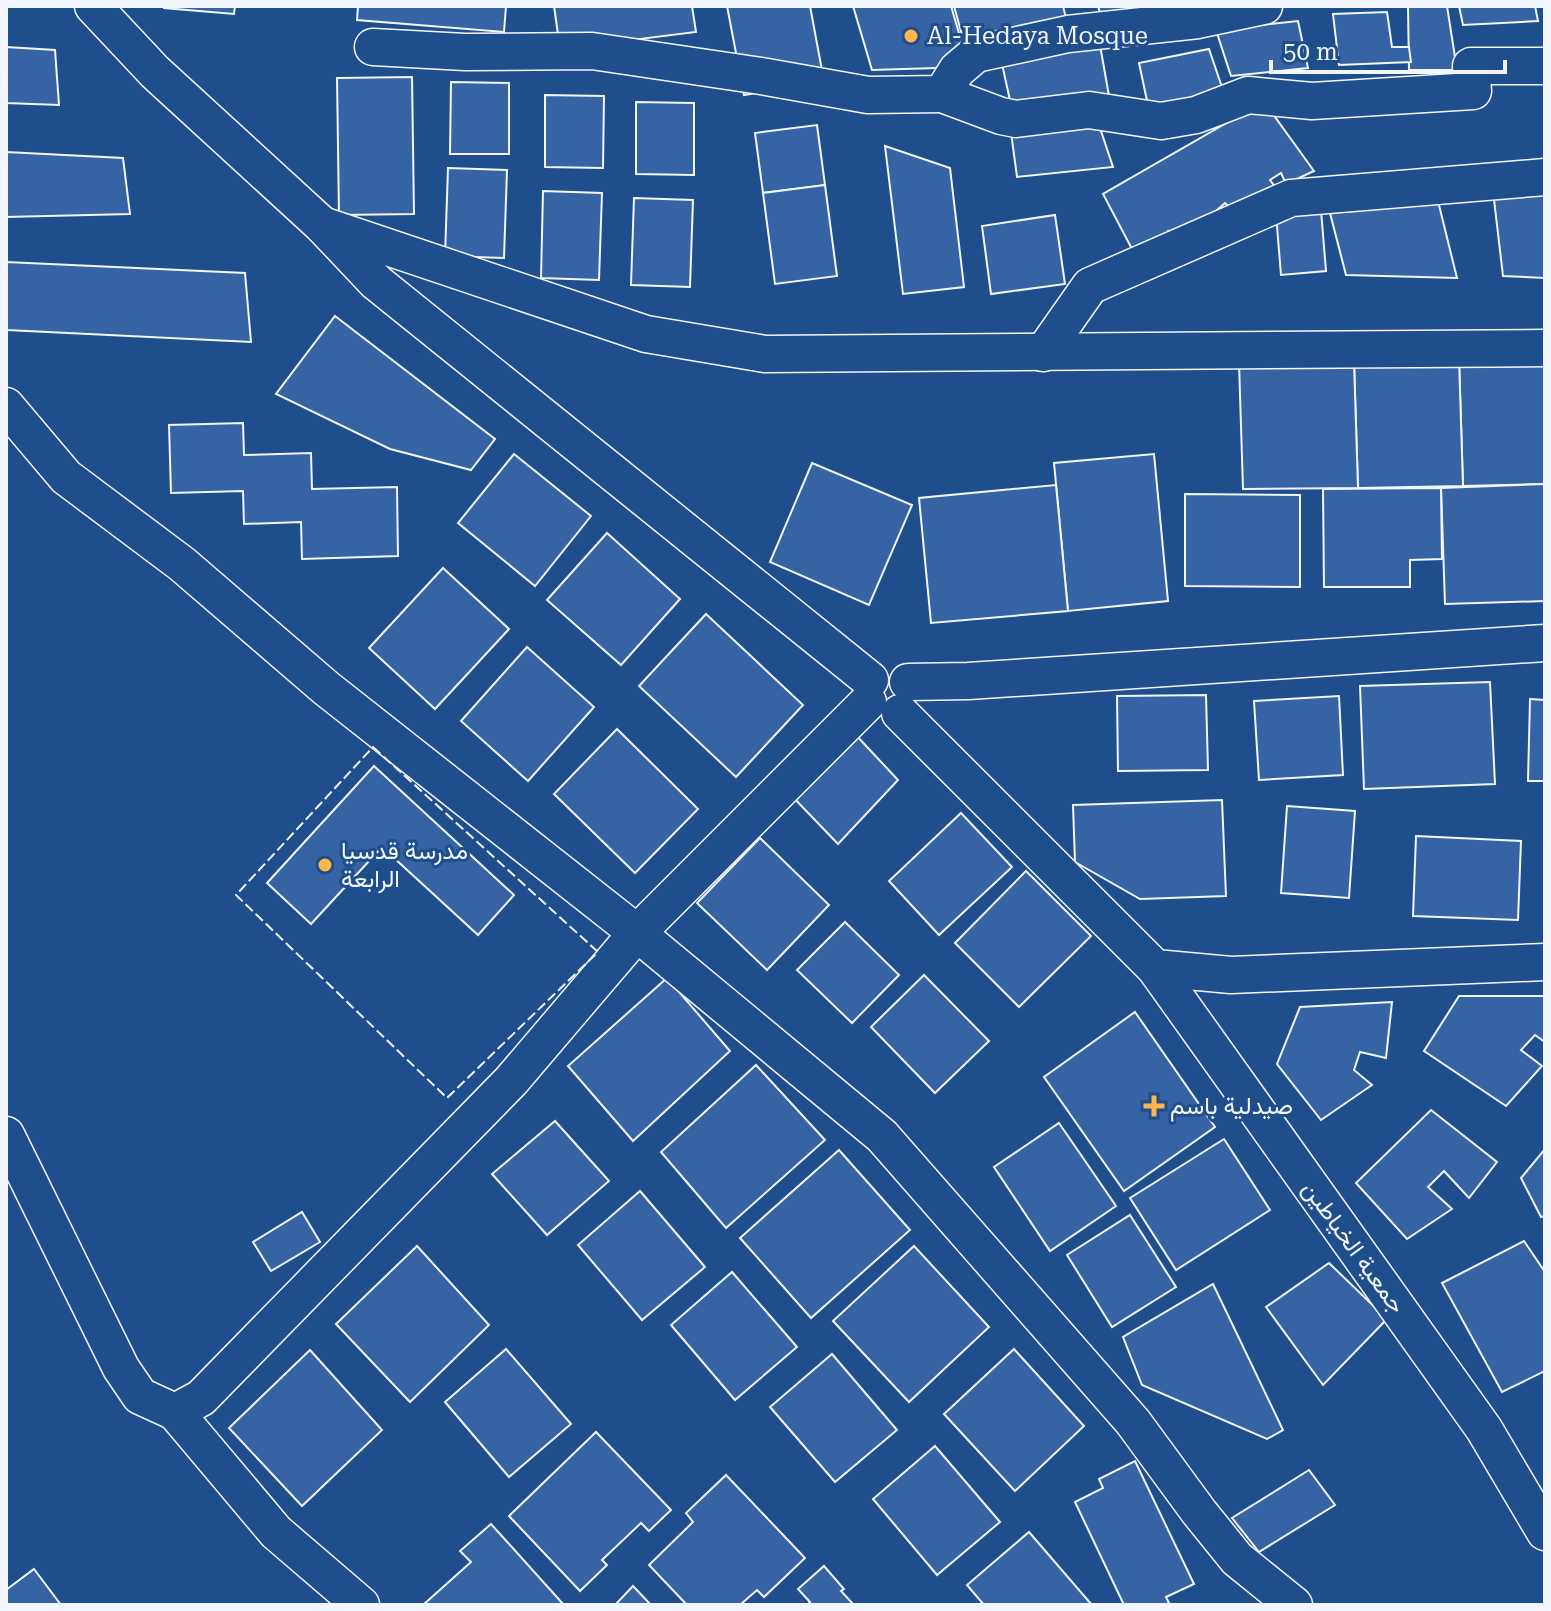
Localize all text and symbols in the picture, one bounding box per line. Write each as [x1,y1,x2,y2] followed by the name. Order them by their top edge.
[927,22,1148,50] place label: Al-Hedaya Mosque
[1271,24,1505,74] scale bar
[902,27,920,45] marker: Al-Hedaya Mosque
[1283,38,1338,66] text: 50 m
[341,837,468,894] place label: مدرسة قدسيا الرابعة
[316,856,334,874] marker: مدرسة قدسيا الرابعة
[1170,1092,1293,1122] place label: صيدلية باسم
[1145,1097,1163,1115] marker: صيدلية باسم
[1297,1175,1411,1319] street label: جمعية الخياطين

